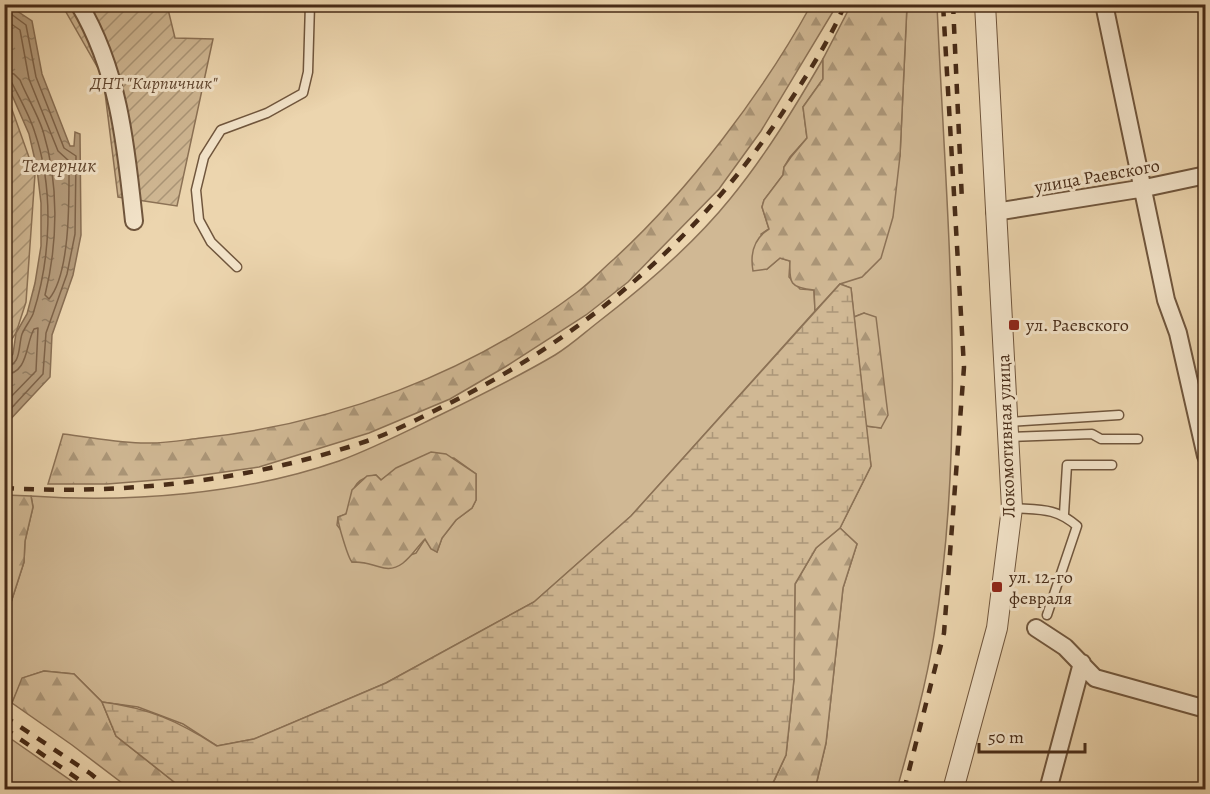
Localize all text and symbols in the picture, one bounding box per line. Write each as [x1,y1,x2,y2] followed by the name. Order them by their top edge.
[88,71,218,95] park label: ДНТ "Кирпичник"
[22,152,96,179] water label: Темерник
[1032,153,1161,199] street label: улица Раевского
[1025,313,1129,337] place label: ул. Раевского
[1007,318,1021,332] marker: ул. Раевского
[991,353,1021,518] street label: Локомотивная улица
[1008,565,1073,610] place label: ул. 12-го февраля
[990,580,1004,594] marker: ул. 12-го февраля
[979,716,1086,754] scale bar
[988,725,1024,749] text: 50 m

